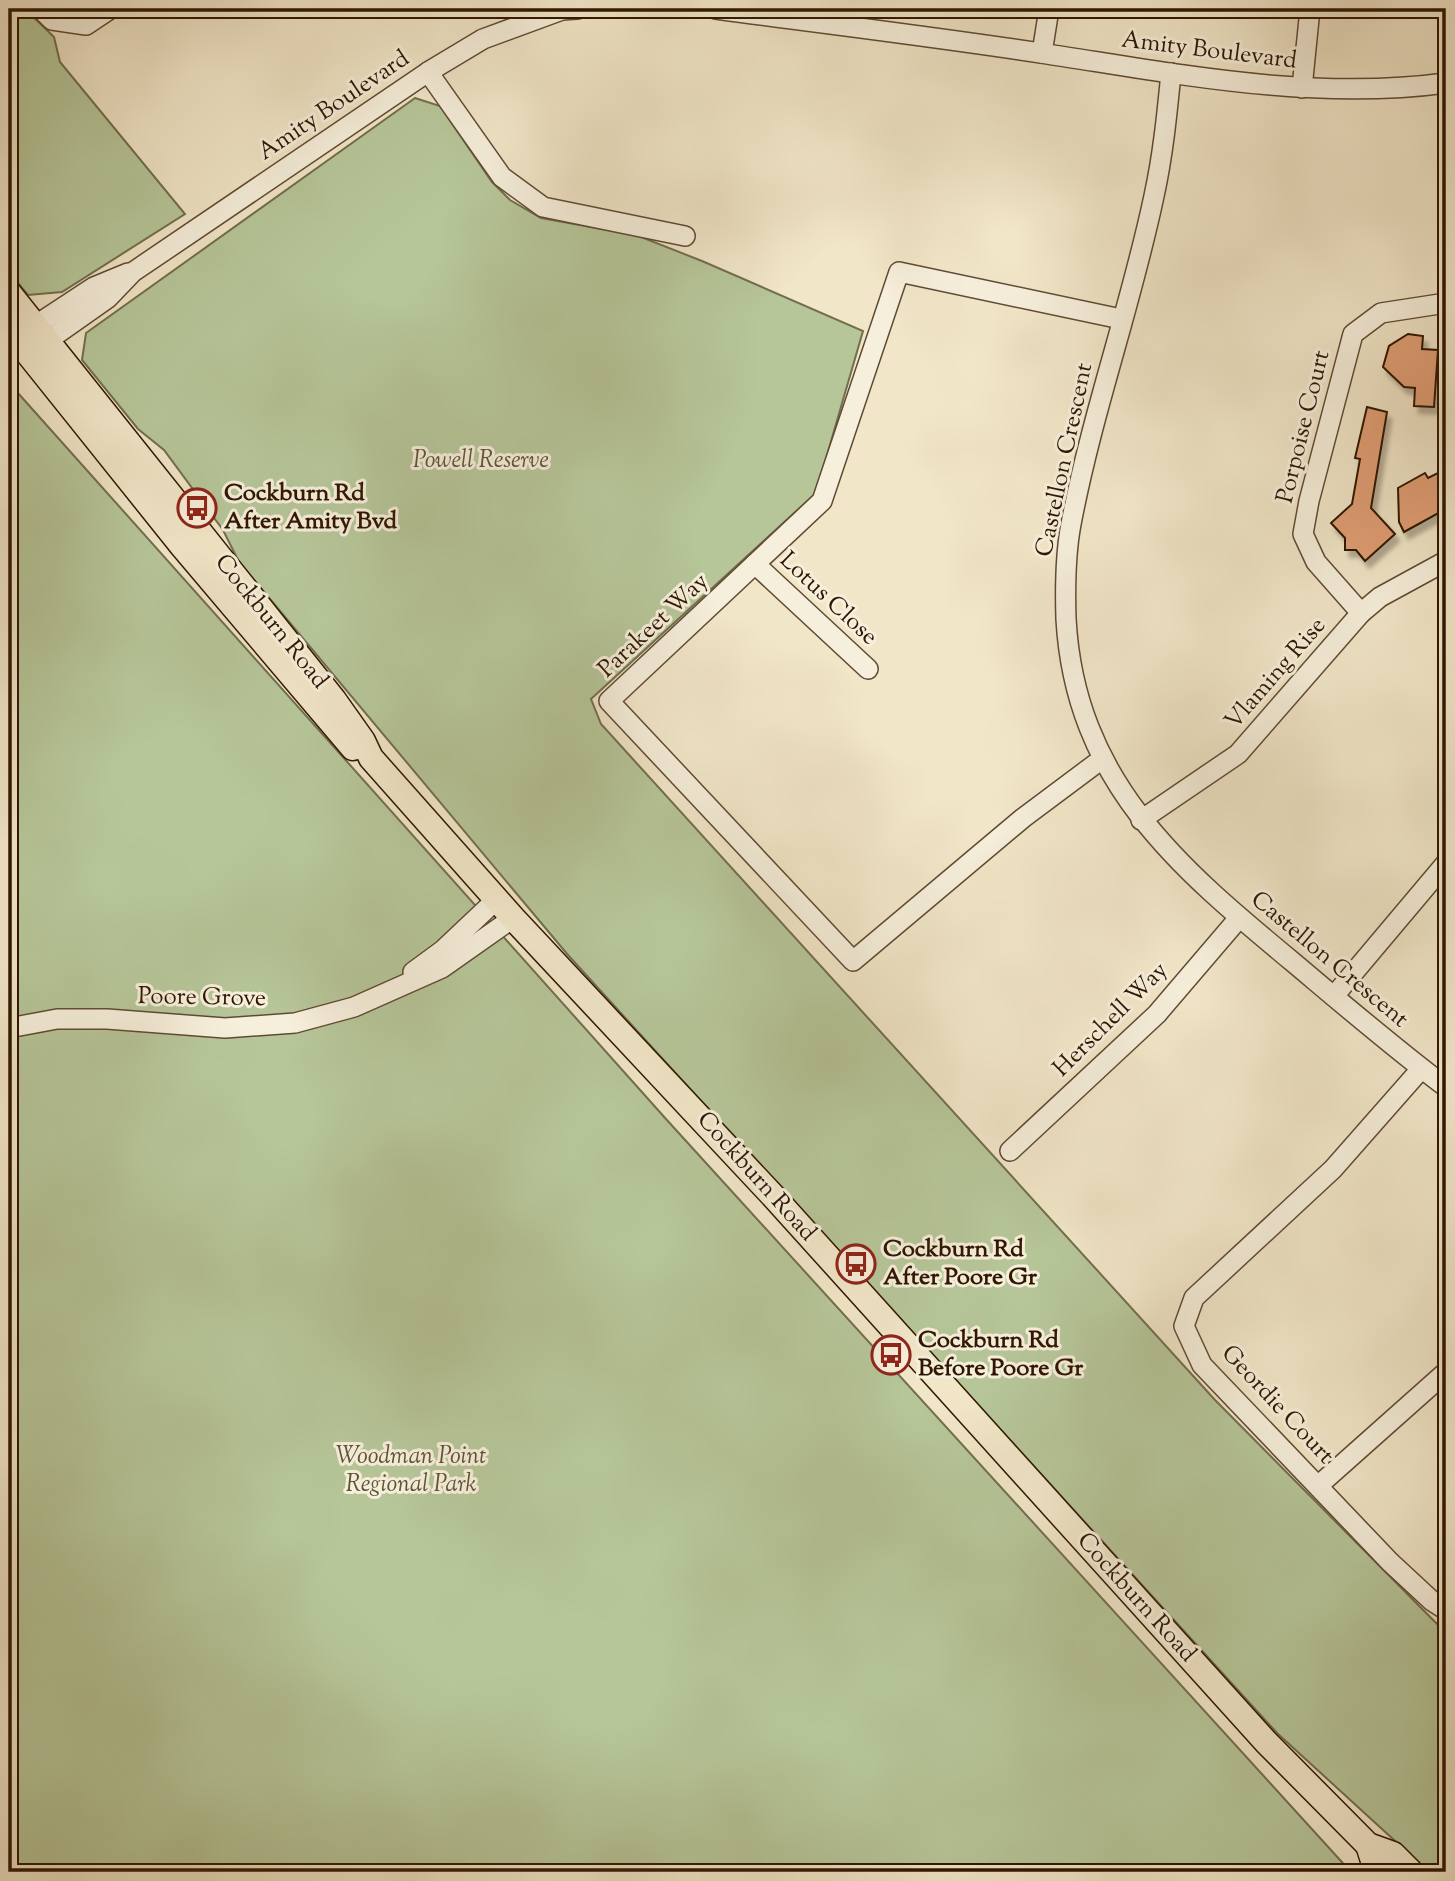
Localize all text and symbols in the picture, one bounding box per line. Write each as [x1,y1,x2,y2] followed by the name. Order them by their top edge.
[1119,23,1299,79] street label: Amity Boulevard
[251,42,417,169] street label: Amity Boulevard
[1269,347,1339,507] street label: Porpoise Court
[1028,360,1102,560] street label: Castellon Crescent
[413,444,549,478] park label: Powell Reserve
[224,477,398,539] place label: Cockburn Rd After Amity Bvd
[176,487,218,529] bus stop icon: Cockburn Rd After Amity Bvd
[771,544,885,654] street label: Lotus Close
[206,547,336,697] street label: Cockburn Road
[591,566,717,686] street label: Parakeet Way
[1217,610,1335,738] street label: Vlaming Rise
[1243,884,1415,1036] street label: Castellon Crescent
[1046,955,1176,1085] street label: Herschell Way
[138,980,266,1016] street label: Poore Grove
[688,1104,824,1250] street label: Cockburn Road
[883,1233,1038,1295] place label: Cockburn Rd After Poore Gr
[835,1243,877,1285] bus stop icon: Cockburn Rd After Poore Gr
[918,1324,1084,1386] place label: Cockburn Rd Before Poore Gr
[870,1334,912,1376] bus stop icon: Cockburn Rd Before Poore Gr
[1213,1338,1341,1472] street label: Geordie Court
[336,1440,486,1502] park label: Woodman Point Regional Park
[1068,1525,1204,1671] street label: Cockburn Road

